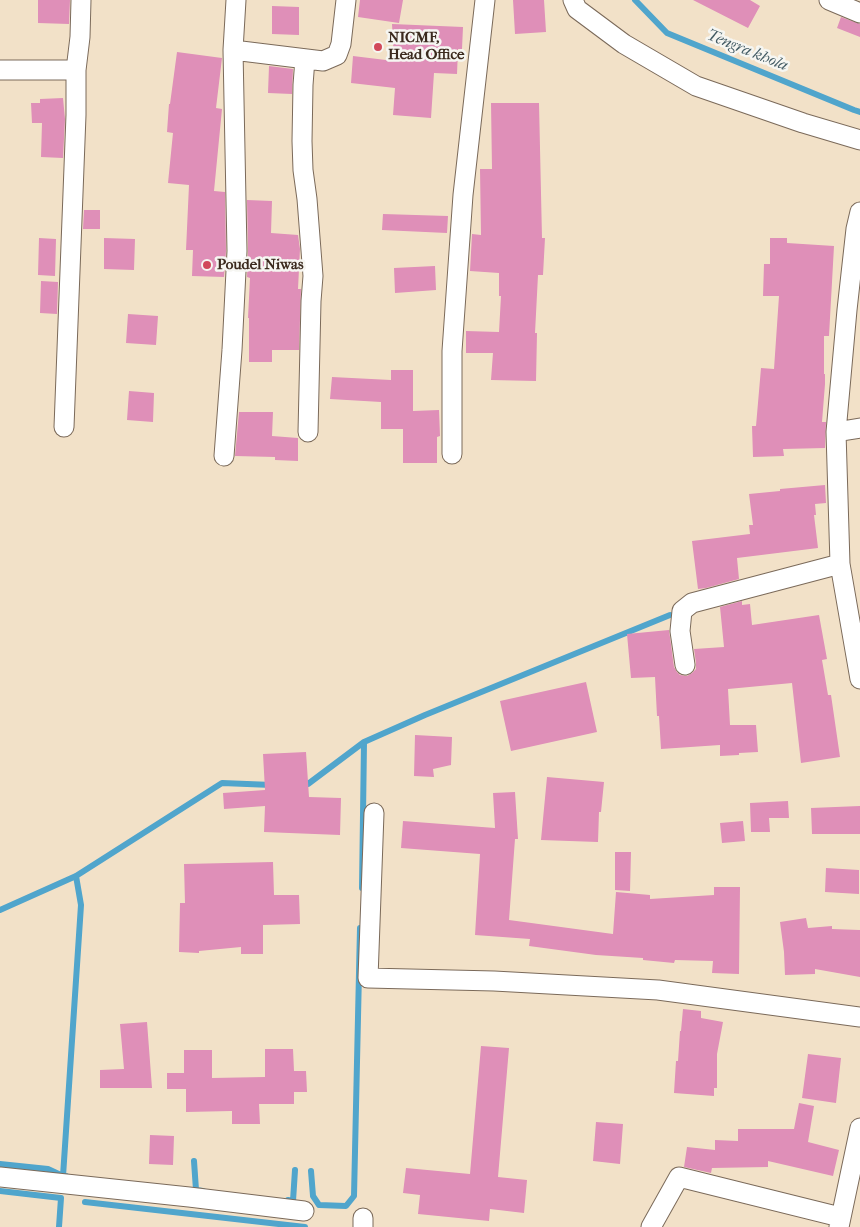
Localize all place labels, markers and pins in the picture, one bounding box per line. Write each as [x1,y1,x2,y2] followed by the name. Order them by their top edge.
[388,29,464,64] place label: NICMF, Head Office
[372,41,384,53] marker: NICMF, Head Office
[217,256,303,274] place label: Poudel Niwas
[201,259,213,271] marker: Poudel Niwas

